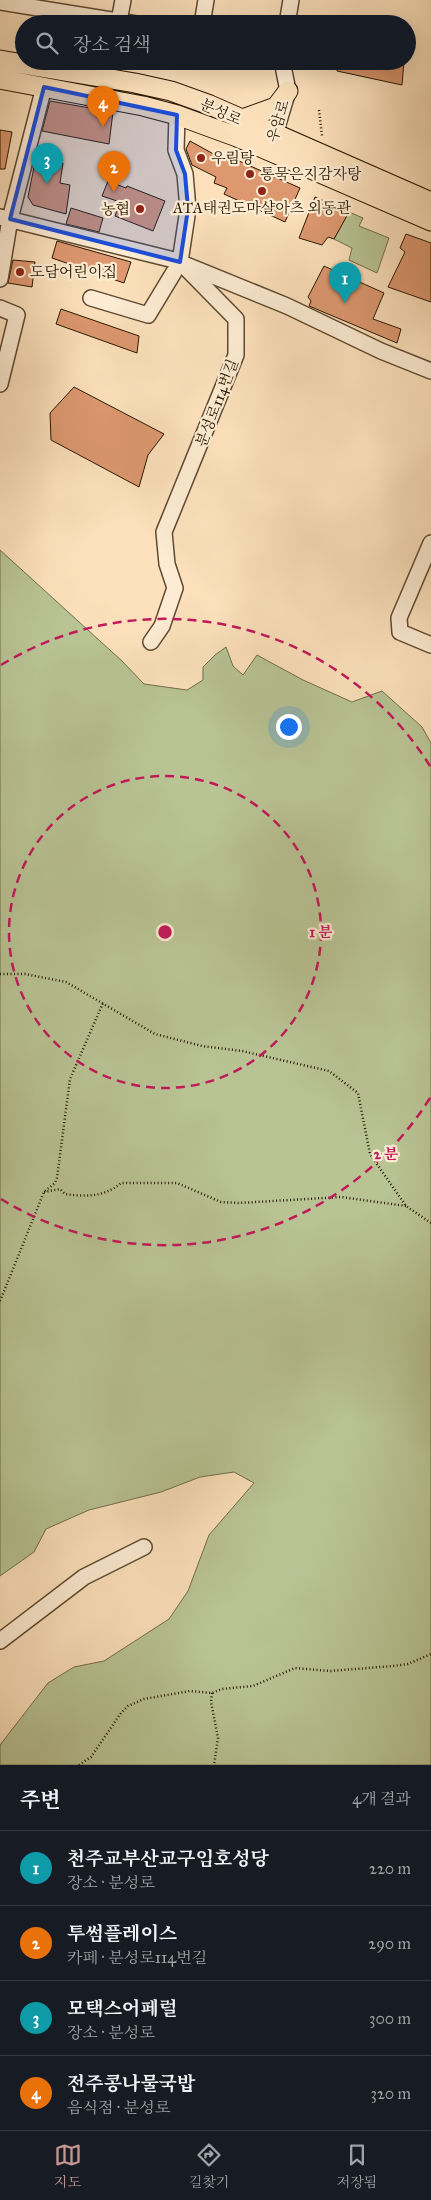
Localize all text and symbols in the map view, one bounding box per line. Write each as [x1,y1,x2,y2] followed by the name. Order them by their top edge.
[15,15,416,70] search box
[33,29,61,57] icon: search
[73,33,151,56] text: 장소 검색
[87,86,119,127] pin: 4
[197,95,245,129] street label: 분성로
[263,97,293,144] street label: 우암로
[31,143,63,184] pin: 3
[211,149,255,167] place label: 우림탕
[98,151,130,192] pin: 2
[195,152,207,164] marker: 우림탕
[260,165,362,183] place label: 통묵은지감자탕
[244,168,256,180] marker: 통묵은지감자탕
[256,185,268,197] marker: ATA태권도마샬아츠 외동관
[172,199,351,217] place label: ATA태권도마샬아츠 외동관
[101,200,130,218] place label: 농협
[134,203,146,215] marker: 농협
[329,262,361,303] pin: 1
[30,263,117,281] place label: 도담어린이집
[14,266,26,278] marker: 도담어린이집
[192,357,242,449] street label: 분성로114번길
[276,714,302,740] your location
[156,923,174,941] centre of rings
[309,923,333,941] text: 1 분
[373,1145,399,1163] text: 2 분
[20,1787,61,1813] text: 주변
[352,1789,411,1808] text: 4개 결과
[67,1847,269,1870] text: 천주교부산교구임호성당
[33,1859,39,1878] text: 1
[369,1859,411,1878] text: 220 m
[67,1873,155,1892] text: 장소 · 분성로
[67,1922,177,1945] text: 투썸플레이스
[32,1934,40,1953] text: 2
[368,1934,411,1953] text: 290 m
[67,1948,207,1967] text: 카페 · 분성로114번길
[67,1997,177,2020] text: 모택스어페럴
[33,2009,39,2028] text: 3
[369,2009,411,2028] text: 300 m
[67,2023,155,2042] text: 장소 · 분성로
[67,2072,195,2095] text: 전주콩나물국밥
[32,2084,40,2103] text: 4
[371,2084,411,2103] text: 320 m
[67,2098,170,2117] text: 음식점 · 분성로
[54,2141,82,2191] tab: 지도
[189,2141,230,2191] tab: 길찾기
[337,2141,377,2191] tab: 저장됨

